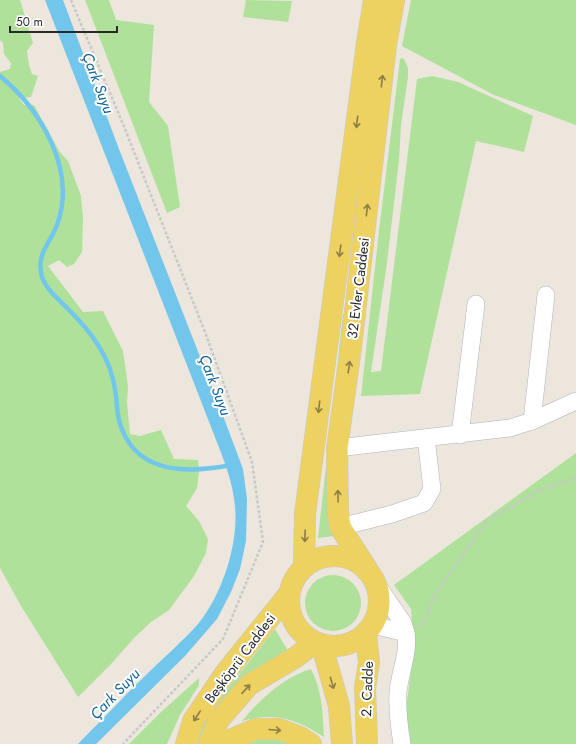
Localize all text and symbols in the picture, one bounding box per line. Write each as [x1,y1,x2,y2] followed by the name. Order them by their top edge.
[10,8,117,34] scale bar
[16,13,43,31] text: 50 m
[76,49,120,117] water label: Çark Suyu
[378,75,386,88] one-way arrow
[353,115,361,128] one-way arrow
[363,204,371,217] one-way arrow
[342,236,374,340] street label: 32 Evler Caddesi
[336,244,344,257] one-way arrow
[193,351,237,419] water label: Çark Suyu
[345,361,353,374] one-way arrow
[315,400,323,413] one-way arrow
[334,490,341,503] one-way arrow
[301,529,308,542] one-way arrow
[200,609,280,707] street label: Beşköprü Caddesi
[356,661,378,717] street label: 2. Cadde
[85,663,145,725] water label: Çark Suyu
[329,677,336,690] one-way arrow
[241,684,251,694] one-way arrow
[193,710,201,721] one-way arrow
[268,726,281,733] one-way arrow

